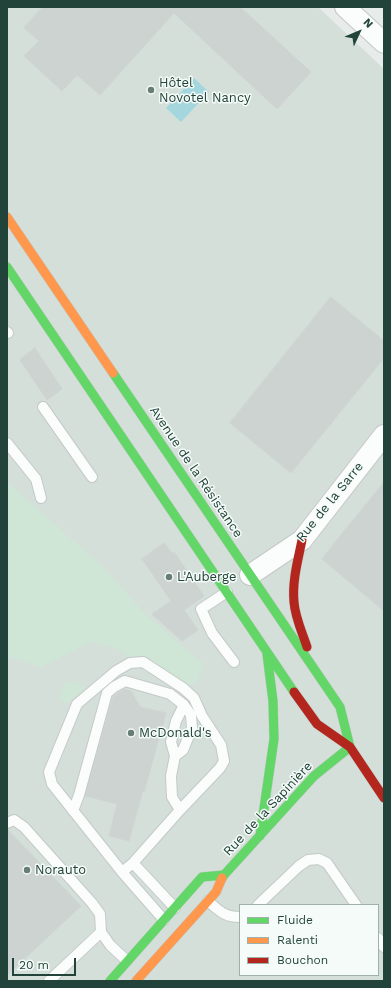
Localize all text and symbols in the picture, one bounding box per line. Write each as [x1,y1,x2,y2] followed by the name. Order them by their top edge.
[339,12,379,52] north arrow
[360,16,376,31] text: N
[159,75,251,106] place label: Hôtel Novotel Nancy
[146,85,156,95] marker: Hôtel Novotel Nancy
[146,403,246,541] street label: Avenue de la Résistance
[293,459,367,545] street label: Rue de la Sarre
[177,569,236,585] place label: L'Auberge
[164,572,174,582] marker: L'Auberge
[139,725,212,741] place label: McDonald's
[126,728,136,738] marker: McDonald's
[220,759,316,859] street label: Rue de la Sapinière
[35,862,86,878] place label: Norauto
[22,865,32,875] marker: Norauto
[239,904,379,976] legend
[277,913,313,927] text: Fluide
[277,933,318,947] text: Ralenti
[14,950,78,976] scale bar
[277,953,328,967] text: Bouchon
[19,958,49,972] text: 20 m

